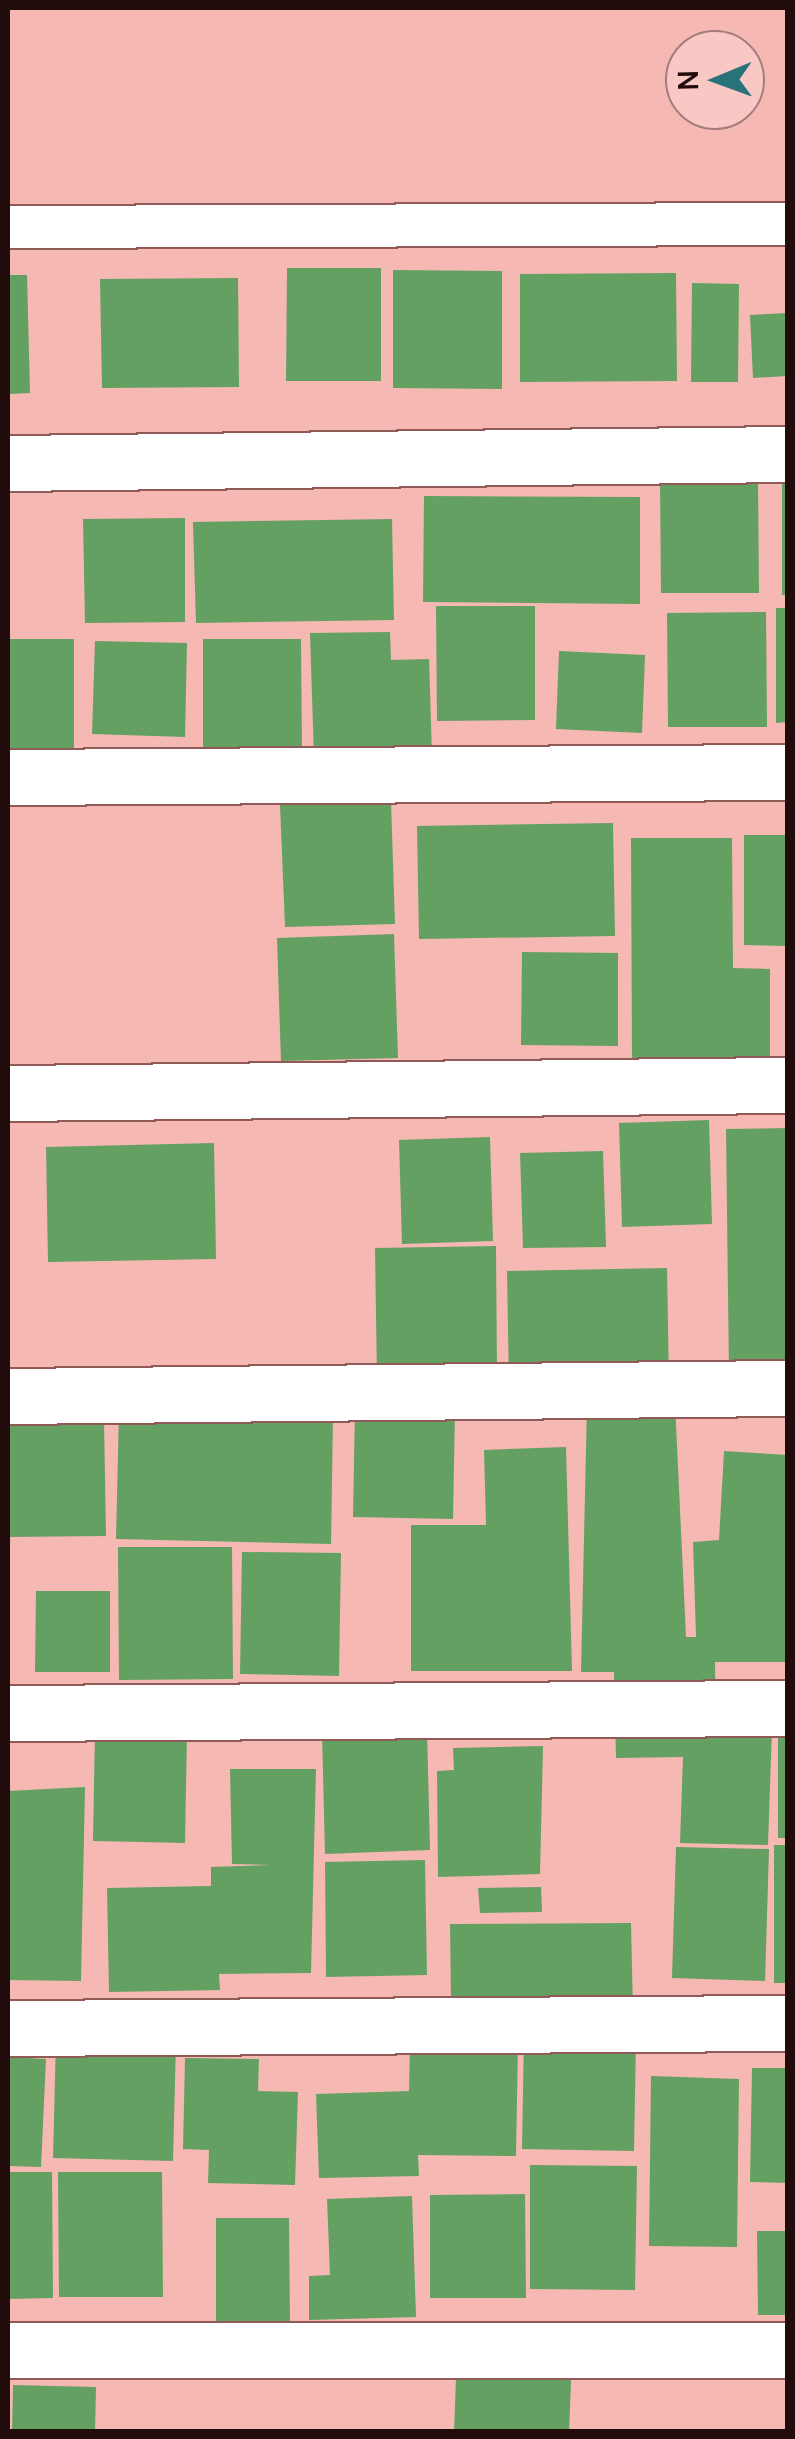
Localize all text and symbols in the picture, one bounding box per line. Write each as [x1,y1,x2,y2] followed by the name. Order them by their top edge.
[665,30,765,130] north arrow
[668,70,706,91] text: N

